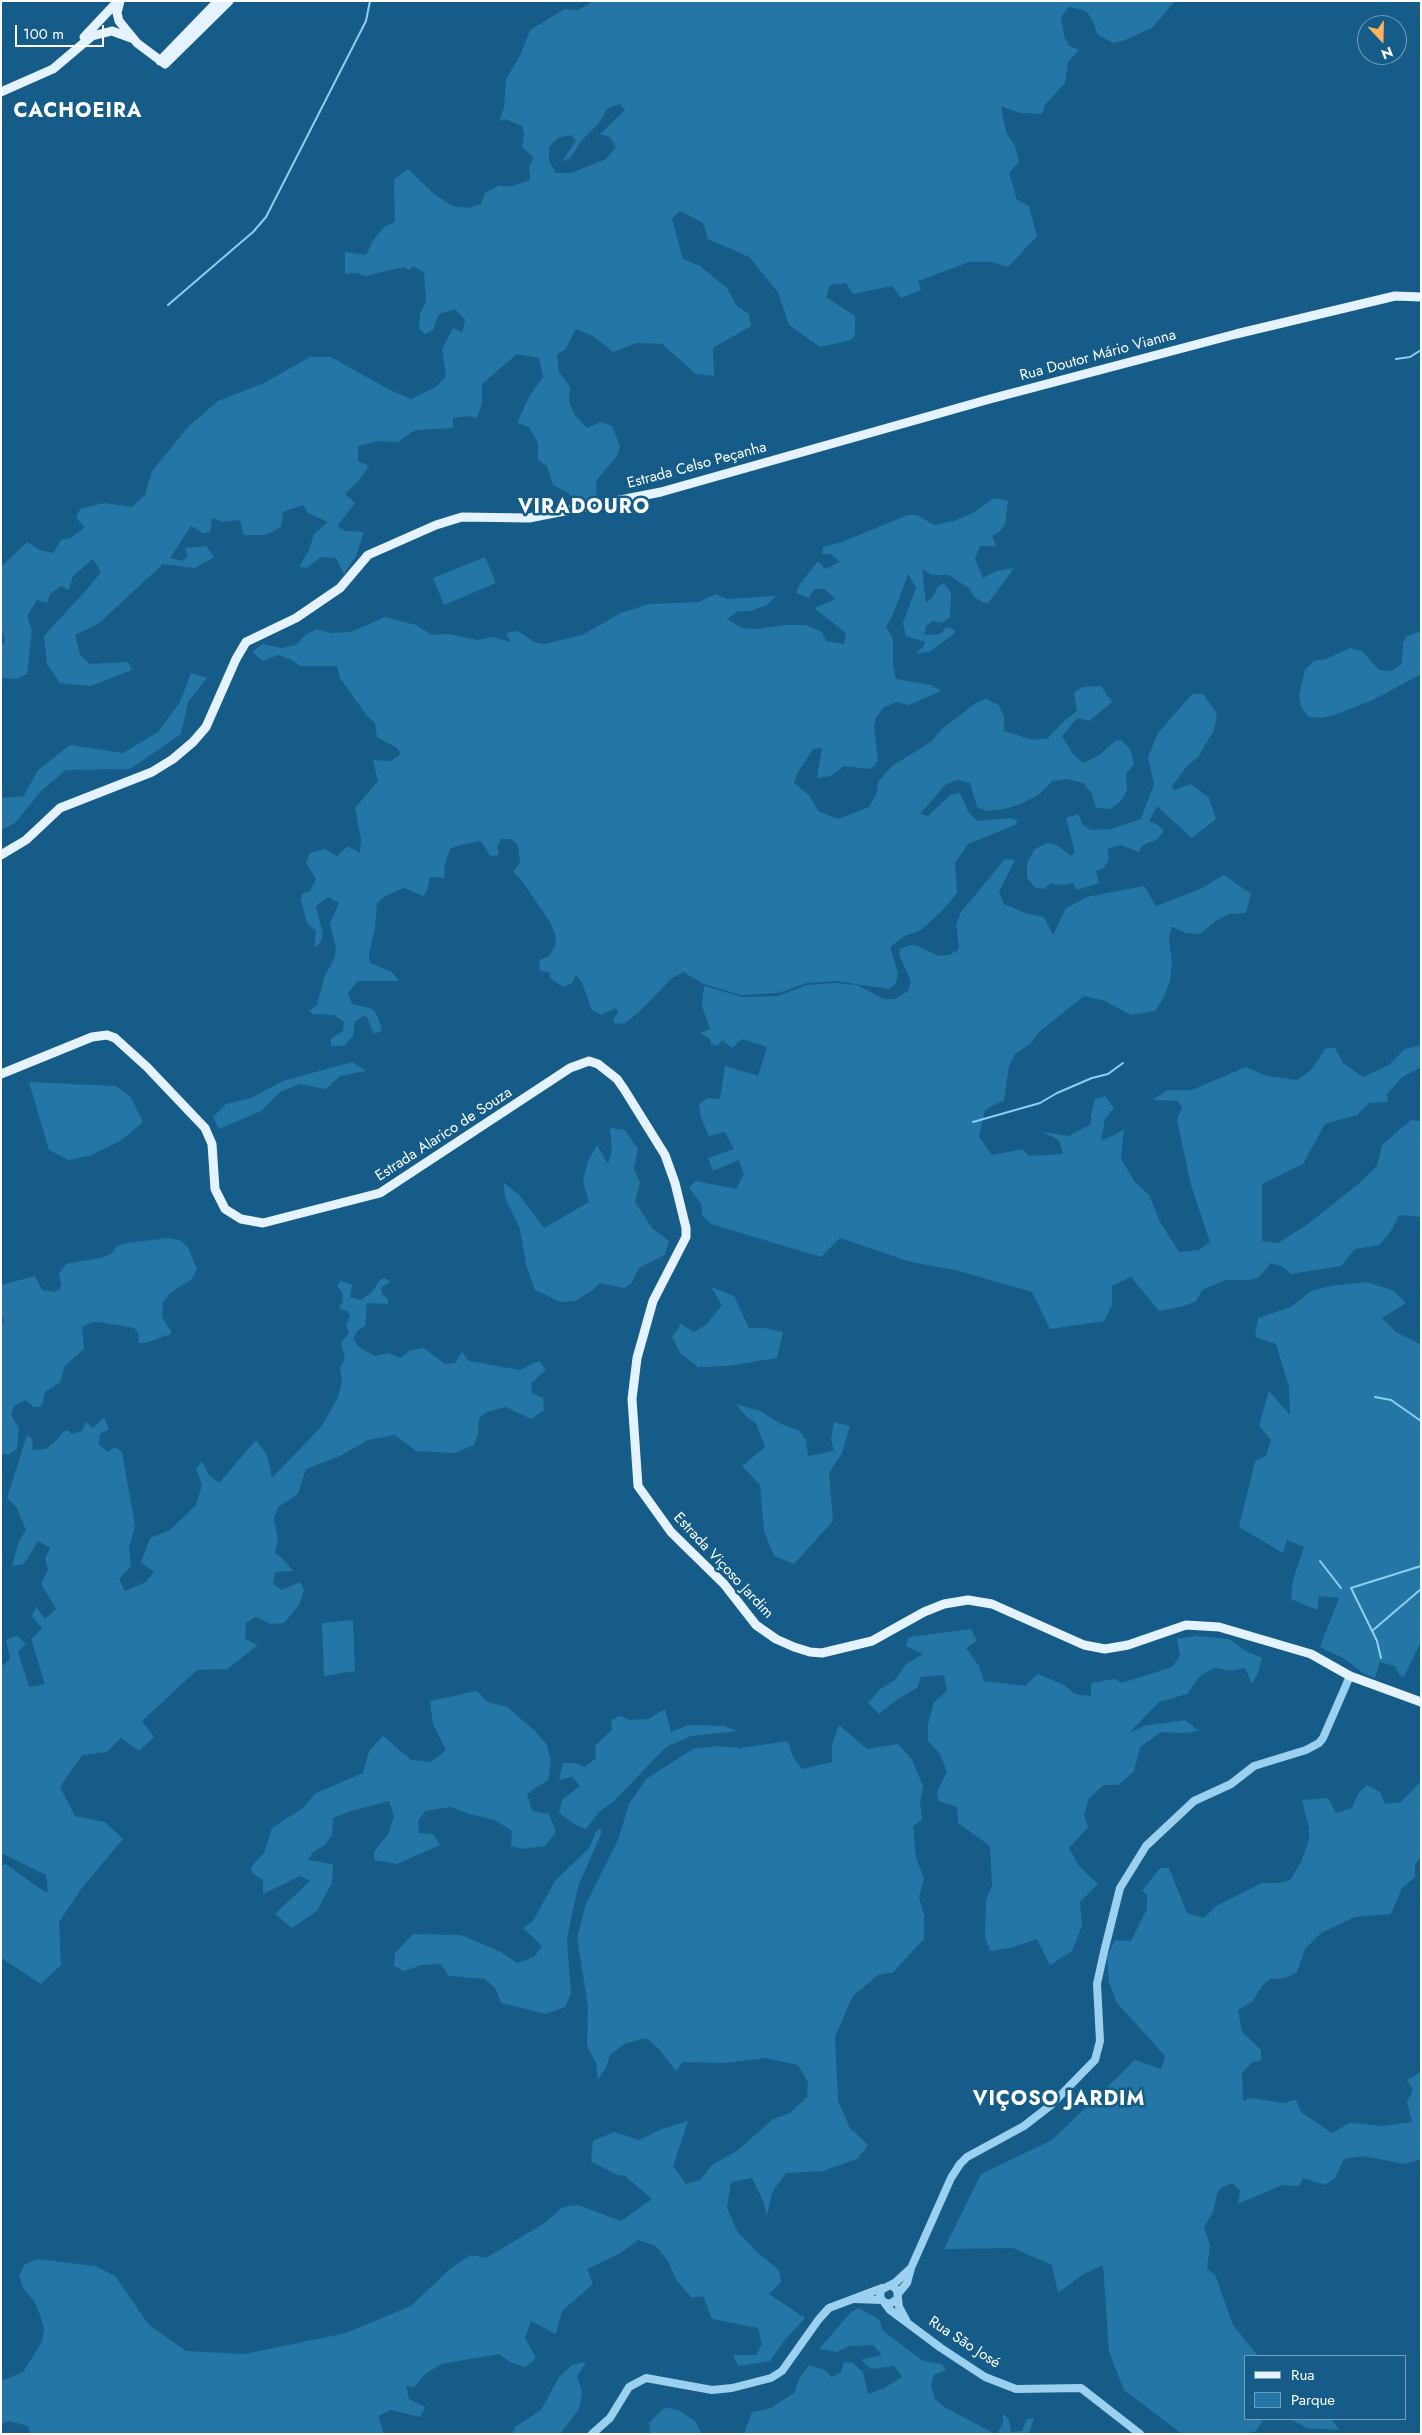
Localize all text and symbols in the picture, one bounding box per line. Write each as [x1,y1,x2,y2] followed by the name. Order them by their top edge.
[18,15,106,47] scale bar
[1357,15,1407,65] north arrow
[23,23,64,45] text: 100 m
[1378,42,1396,64] text: N
[12,100,144,124] district label: CACHOEIRA
[1018,326,1178,386] street label: Rua Doutor Mário Vianna
[625,439,769,493] street label: Estrada Celso Peçanha
[517,496,651,520] district label: VIRADOURO
[372,1084,516,1186] street label: Estrada Alarico de Souza
[669,1509,777,1623] street label: Estrada Viçoso Jardim
[971,2088,1147,2112] district label: VIÇOSO JARDIM
[925,2313,1003,2373] street label: Rua São José
[1244,2355,1407,2420] legend
[1291,2364,1315,2386] text: Rua
[1291,2389,1335,2411] text: Parque

